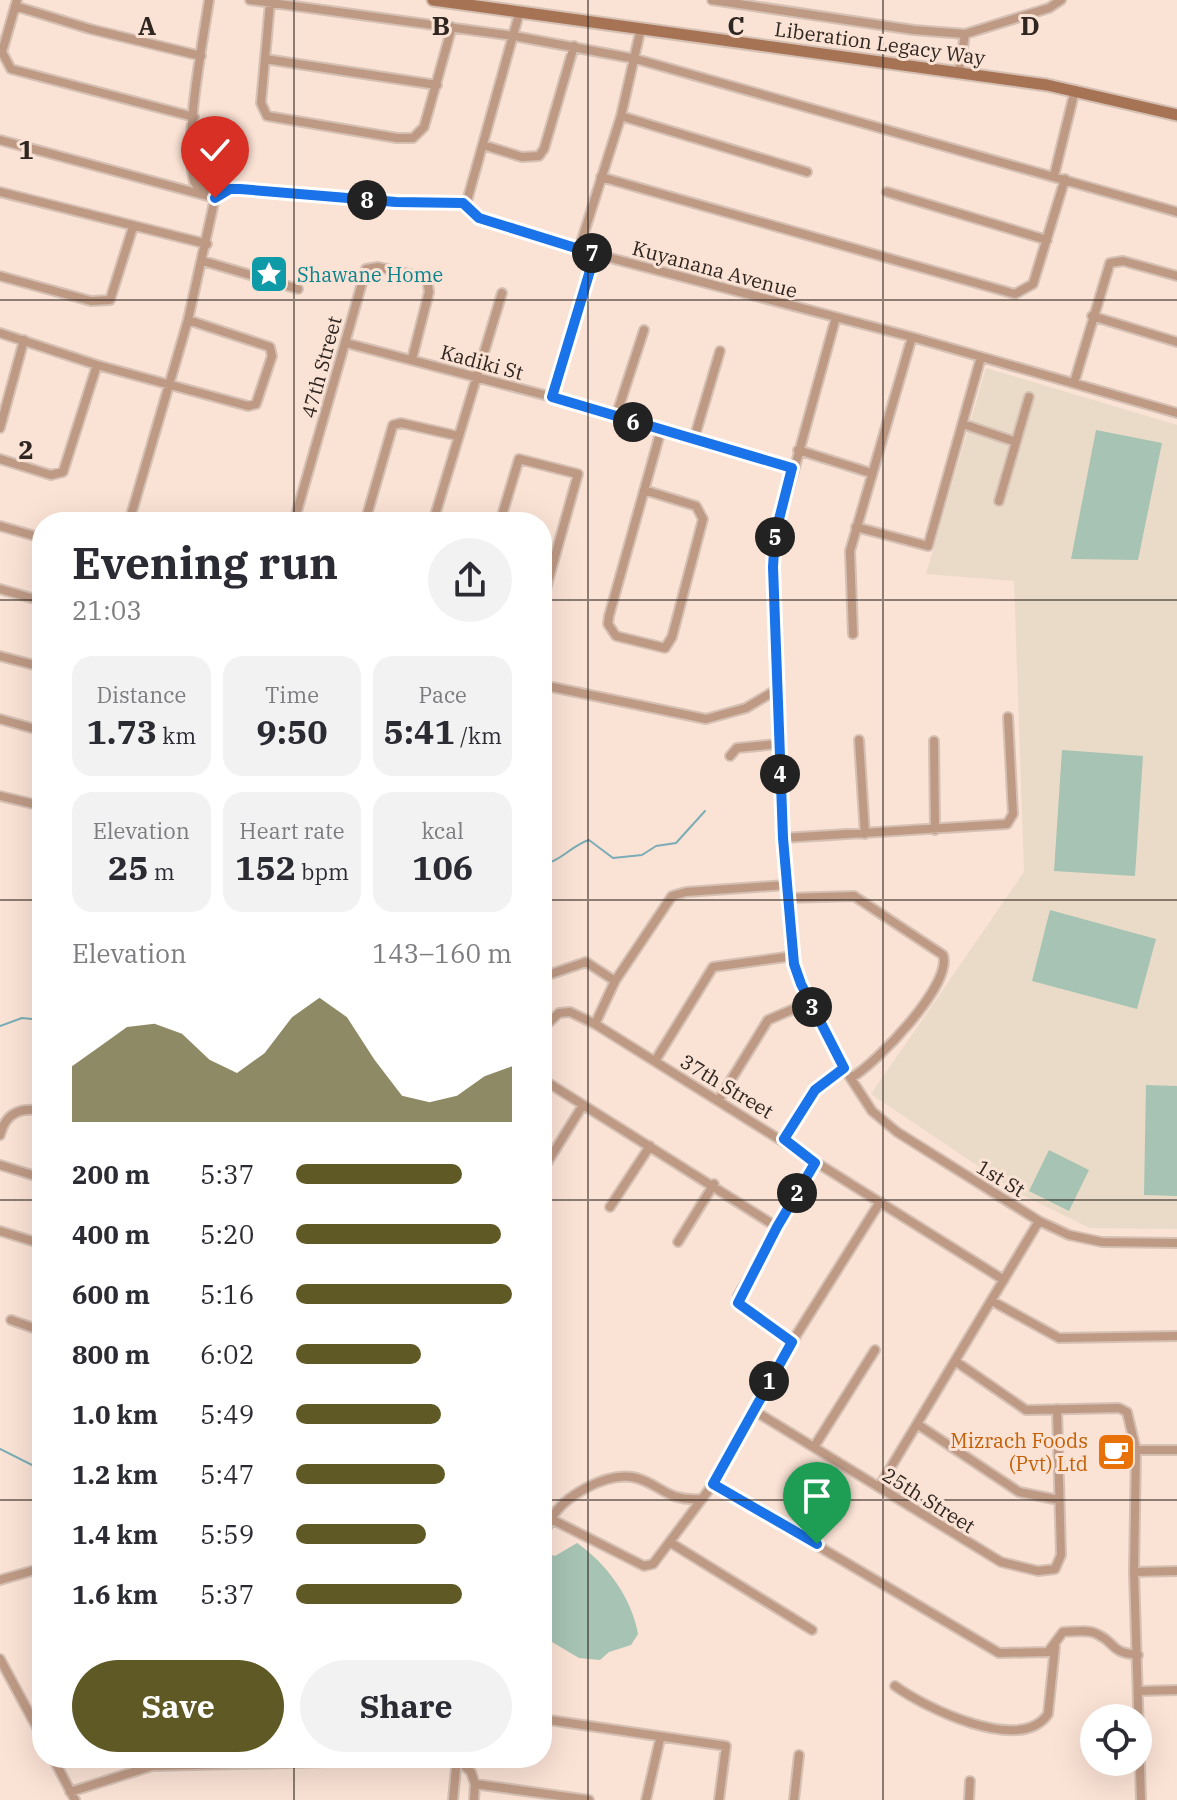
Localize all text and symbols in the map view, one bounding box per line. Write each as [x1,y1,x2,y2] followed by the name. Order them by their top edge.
[138,8,156,42] text: A
[432,8,450,42] text: B
[727,8,745,42] text: C
[1020,8,1040,42] text: D
[773,15,987,71] street label: Liberation Legacy Way
[181,116,249,198] pin
[193,128,237,172] icon: check
[18,132,34,166] text: 1
[347,180,387,220] pin: 8
[360,185,374,214] text: 8
[572,233,612,273] pin: 7
[630,234,800,304] street label: Kuyanana Avenue
[585,238,599,267] text: 7
[248,253,290,295] place icon: Shawane Home
[297,261,443,288] place label: Shawane Home
[294,313,348,421] street label: 47th Street
[438,338,526,386] street label: Kadiki St
[613,402,653,442] pin: 6
[626,407,640,436] text: 6
[18,432,34,466] text: 2
[755,517,795,557] pin: 5
[768,522,782,551] text: 5
[72,534,338,591] text: Evening run
[428,538,512,622] button: share
[72,593,142,627] text: 21:03
[96,680,186,709] text: Distance
[265,680,319,709] text: Time
[418,680,467,709] text: Pace
[86,709,157,753] text: 1.73
[256,709,328,753] text: 9:50
[383,709,455,753] text: 5:41
[157,721,196,750] text: km
[455,721,502,750] text: /km
[760,754,800,794] pin: 4
[773,759,787,788] text: 4
[93,816,190,845] text: Elevation
[239,816,345,845] text: Heart rate
[421,816,464,845] text: kcal
[108,845,149,889] text: 25
[235,845,296,889] text: 152
[412,845,473,889] text: 106
[149,857,175,886] text: m
[296,857,349,886] text: bpm
[72,936,187,970] text: Elevation
[372,936,512,970] text: 143–160 m
[792,987,832,1027] pin: 3
[805,992,819,1021] text: 3
[675,1048,779,1124] street label: 37th Street
[972,1153,1030,1203] street label: 1st St
[72,1157,150,1191] text: 200 m
[200,1157,254,1191] text: 5:37
[777,1173,817,1213] pin: 2
[790,1178,804,1207] text: 2
[72,1217,150,1251] text: 400 m
[200,1217,254,1251] text: 5:20
[72,1277,150,1311] text: 600 m
[200,1277,254,1311] text: 5:16
[72,1337,150,1371] text: 800 m
[200,1337,254,1371] text: 6:02
[749,1361,789,1401] pin: 1
[762,1366,776,1395] text: 1
[72,1397,158,1431] text: 1.0 km
[200,1397,254,1431] text: 5:49
[950,1427,1088,1477] place label: Mizrach Foods (Pvt) Ltd
[1095,1431,1137,1473] cafe icon: Mizrach Foods (Pvt) Ltd
[72,1457,158,1491] text: 1.2 km
[200,1457,254,1491] text: 5:47
[878,1461,980,1539] street label: 25th Street
[783,1462,851,1544] pin
[795,1474,839,1518] icon: arrive
[72,1517,158,1551] text: 1.4 km
[200,1517,254,1551] text: 5:59
[72,1577,158,1611] text: 1.6 km
[200,1577,254,1611] text: 5:37
[72,1660,284,1752] button: Save
[300,1660,512,1752] button: Share
[1080,1704,1152,1776] map controls
[1080,1704,1152,1776] button: locate

